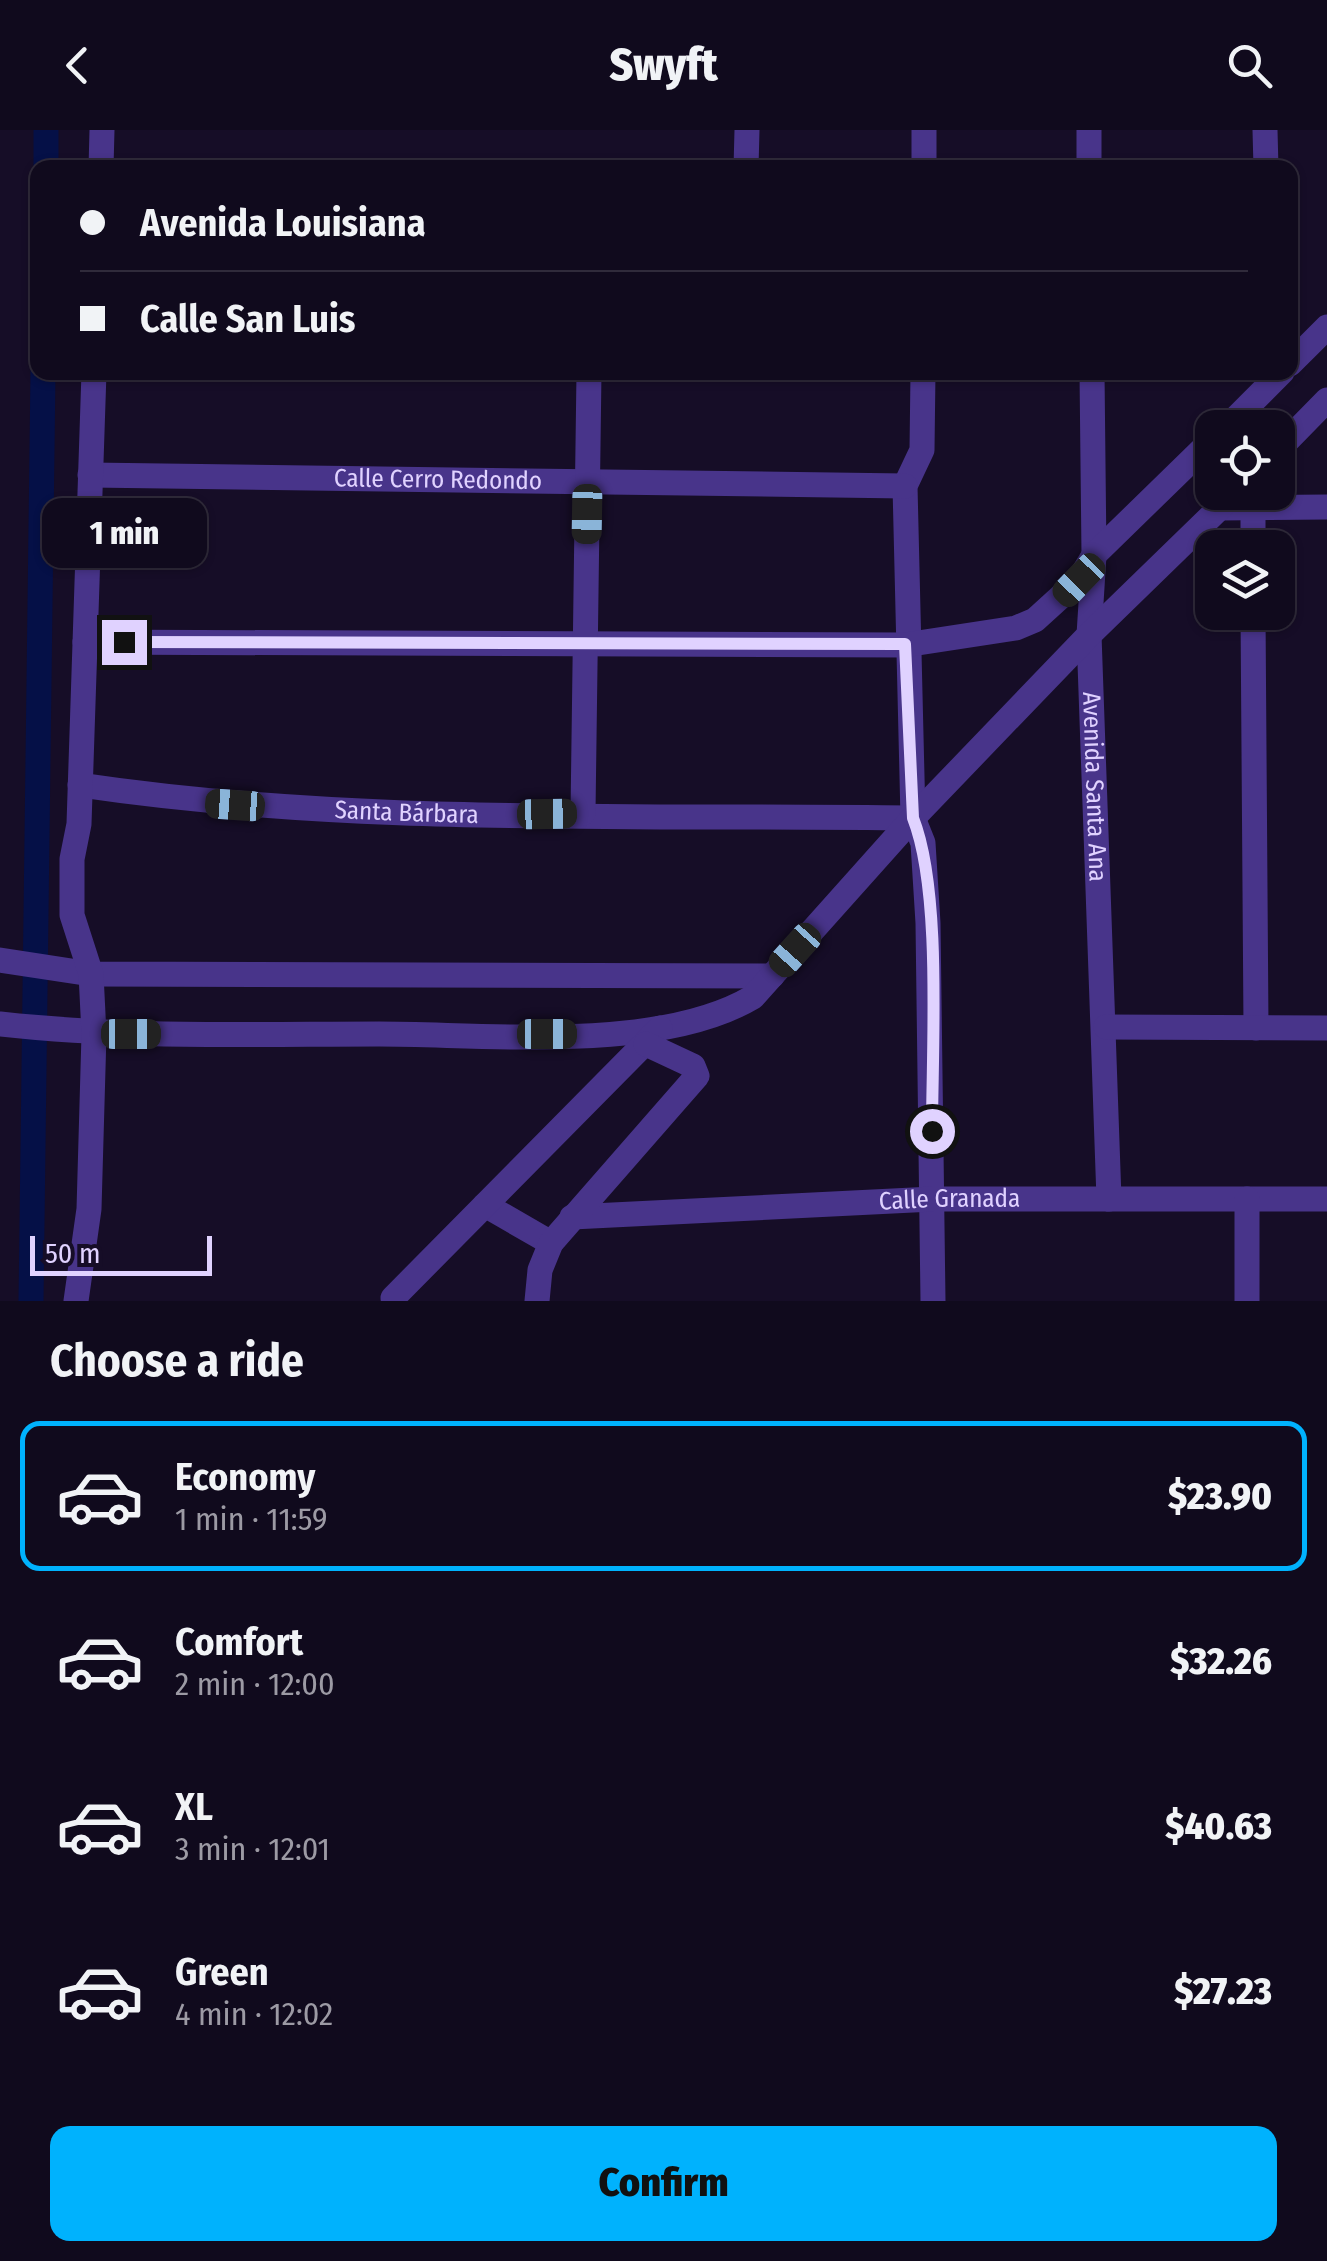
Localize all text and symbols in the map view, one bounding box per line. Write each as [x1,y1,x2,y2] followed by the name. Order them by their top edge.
[50,38,105,93] icon: back
[609,38,718,92] text: Swyft
[1222,38,1277,93] icon: search
[140,200,426,246] text: Avenida Louisiana
[140,296,356,342] text: Calle San Luis
[1195,410,1295,630] map controls
[1195,410,1295,510] button: locate
[334,463,542,496] street label: Calle Cerro Redondo
[571,484,603,544] car
[42,497,206,567] callout: 1 min
[90,514,159,552] text: 1 min
[1195,530,1295,630] button: layers
[1047,548,1111,612] car
[102,620,147,665] route end
[1076,691,1113,882] street label: Avenida Santa Ana
[204,788,266,822] car
[334,795,479,830] street label: Santa Bárbara
[517,798,577,830] car
[764,918,826,982] car
[101,1019,161,1049] car
[517,1019,577,1049] car
[910,1109,955,1154] route start
[878,1184,1020,1217] street label: Calle Granada
[30,1231,212,1276] scale bar
[45,1237,101,1270] text: 50 m
[50,1334,304,1388] text: Choose a ride
[55,1451,145,1541] icon: car
[175,1454,315,1500] text: Economy
[1168,1473,1272,1519] text: $23.90
[175,1500,328,1538] text: 1 min · 11:59
[55,1616,145,1706] icon: car
[175,1619,303,1665] text: Comfort
[1170,1638,1272,1684] text: $32.26
[175,1665,335,1703] text: 2 min · 12:00
[55,1781,145,1871] icon: car
[175,1784,213,1830] text: XL
[1165,1803,1272,1849] text: $40.63
[175,1830,330,1868] text: 3 min · 12:01
[55,1946,145,2036] icon: car
[175,1949,269,1995] text: Green
[1174,1968,1272,2014] text: $27.23
[175,1995,333,2033] text: 4 min · 12:02
[50,2126,1277,2241] button: Confirm

